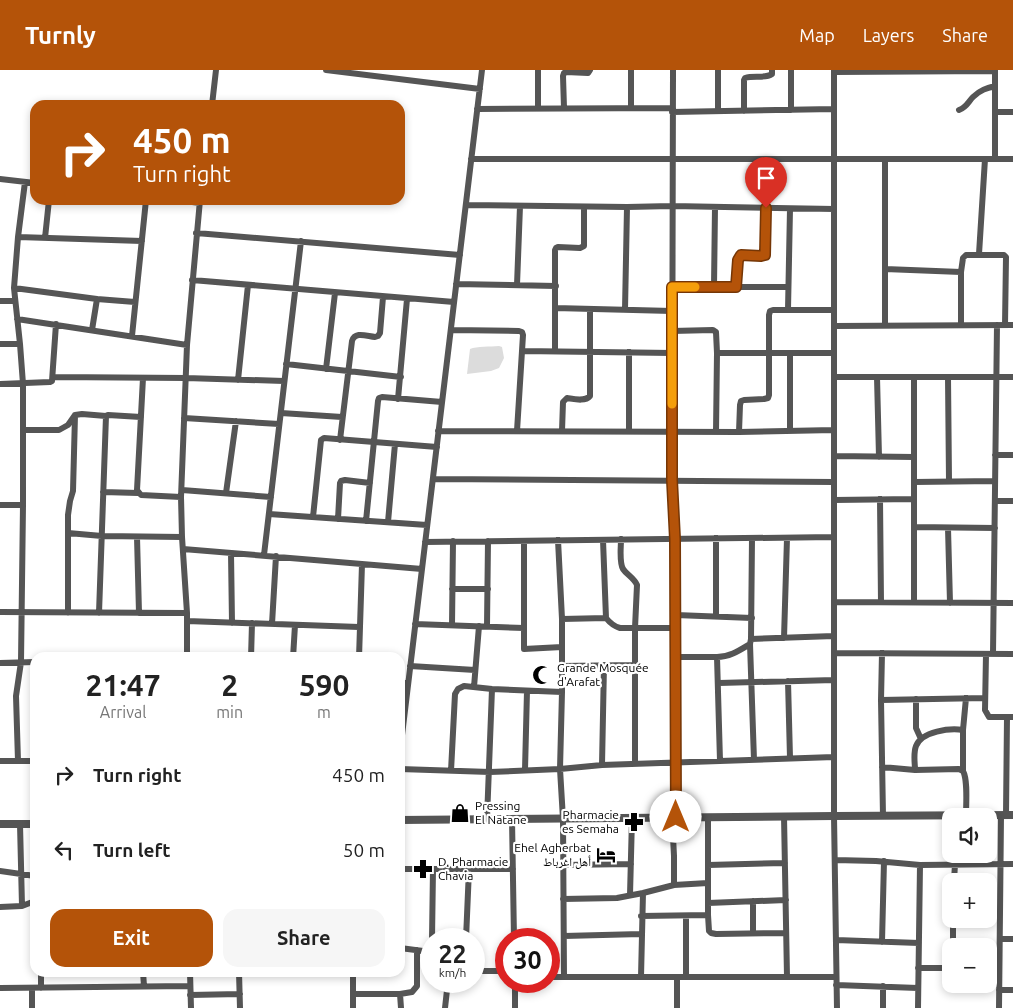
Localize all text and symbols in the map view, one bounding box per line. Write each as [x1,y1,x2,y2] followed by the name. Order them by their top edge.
[25,22,96,49] text: Turnly
[799,25,835,45] text: Map
[863,25,914,45] text: Layers
[942,25,988,45] text: Share
[50,120,115,185] icon: right
[133,120,231,160] text: 450 m
[745,157,787,208] pin
[133,161,231,186] text: Turn right
[752,164,780,192] icon: arrive
[557,661,649,688] place label: Grande Mosquée d'Arafat
[531,664,553,686] mosque icon: Grande Mosquée d'Arafat
[86,668,161,702] text: 21:47
[221,668,238,702] text: 2
[299,668,349,702] text: 590
[100,703,146,721] text: Arrival
[216,703,243,721] text: min
[317,703,331,721] text: m
[50,761,78,789] icon: right
[93,764,181,786] text: Turn right
[332,764,385,786] text: 450 m
[649,790,701,842] position arrow
[475,799,527,826] place label: Pressing El Natane
[449,802,471,824] shop icon: Pressing El Natane
[562,808,619,835] place label: Pharmacie es Semaha
[942,808,997,993] map controls
[942,808,997,863] button: sound
[623,811,645,833] pharmacy icon: Pharmacie es Semaha
[50,836,78,864] icon: left
[93,839,171,861] text: Turn left
[343,839,385,861] text: 50 m
[514,841,591,869] place label: Ehel Agherbat أهل اغرباط
[595,844,617,866] hotel icon: Ehel Agherbat أهل اغرباط
[438,855,508,882] place label: D. Pharmacie Chavia
[412,858,434,880] pharmacy icon: D. Pharmacie Chavia
[942,873,997,928] button: +
[50,909,213,967] button: Exit
[223,909,385,967] button: Share
[495,928,560,993] speed limit sign: 30
[942,938,997,993] button: −
[438,940,467,968] text: 22
[439,966,466,979] text: km/h

